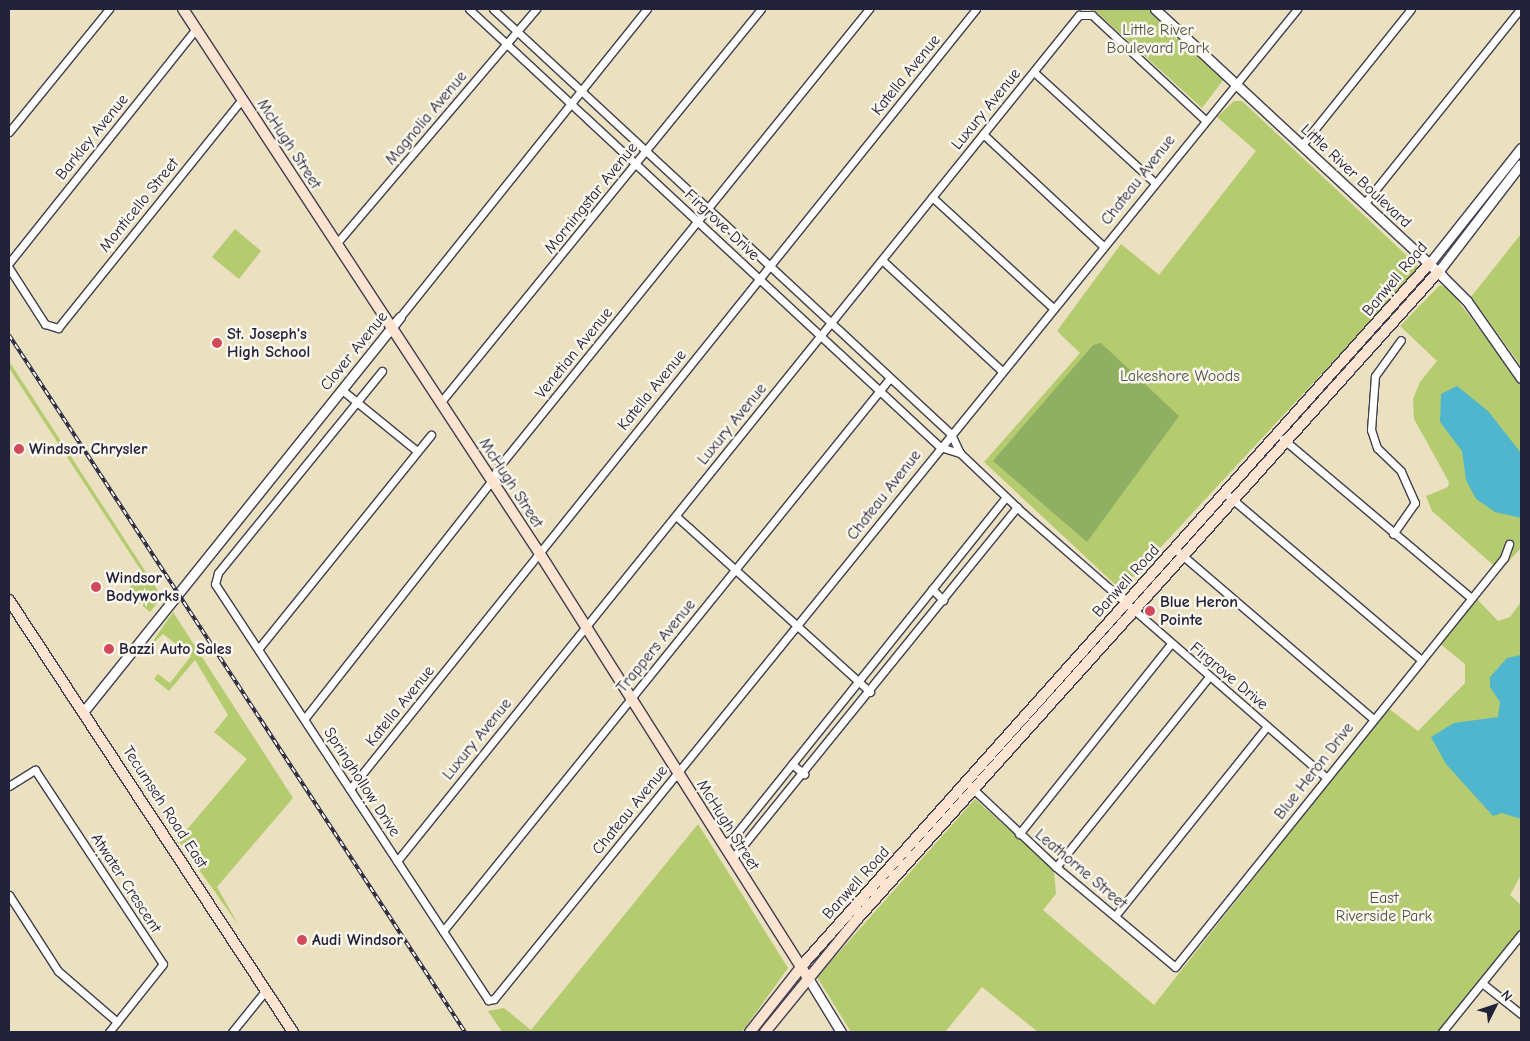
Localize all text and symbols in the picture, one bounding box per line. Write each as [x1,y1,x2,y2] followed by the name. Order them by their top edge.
[1106,20,1210,58] park label: Little River Boulevard Park
[867,31,945,119] street label: Katella Avenue
[947,64,1025,154] street label: Luxury Avenue
[381,67,471,169] street label: Magnolia Avenue
[51,90,133,184] street label: Barkley Avenue
[253,95,325,193] street label: McHugh Street
[1297,120,1415,232] street label: Little River Boulevard
[1097,131,1179,229] street label: Chateau Avenue
[540,139,642,257] street label: Morningstar Avenue
[95,154,183,256] street label: Monticello Street
[680,185,764,265] street label: Firgrove Drive
[1358,238,1432,320] street label: Banwell Road
[531,303,617,403] street label: Venetian Avenue
[316,307,392,395] street label: Clover Avenue
[227,324,310,362] place label: St. Joseph's High School
[211,337,223,349] marker: St. Joseph's High School
[613,346,691,434] street label: Katella Avenue
[1120,366,1240,386] park label: Lakeshore Woods
[693,379,771,469] street label: Luxury Avenue
[475,434,547,532] street label: McHugh Street
[29,439,147,459] place label: Windsor Chrysler
[13,443,25,455] marker: Windsor Chrysler
[843,446,925,544] street label: Chateau Avenue
[1088,541,1164,621] street label: Banwell Road
[106,568,179,606] place label: Windsor Bodyworks
[90,581,102,593] marker: Windsor Bodyworks
[1160,592,1238,630] place label: Blue Heron Pointe
[612,595,700,697] street label: Trappers Avenue
[1144,605,1156,617] marker: Blue Heron Pointe
[1186,638,1272,714] street label: Firgrove Drive
[119,639,231,659] place label: Bazzi Auto Sales
[103,643,115,655] marker: Bazzi Auto Sales
[361,662,439,750] street label: Katella Avenue
[438,694,516,784] street label: Luxury Avenue
[1270,719,1358,823] street label: Blue Heron Drive
[320,724,404,840] street label: Springhollow Drive
[118,742,212,872] street label: Tecumseh Road East
[588,761,672,859] street label: Chateau Avenue
[692,776,764,874] street label: McHugh Street
[1031,825,1131,913] street label: Leathorne Street
[87,830,165,936] street label: Atwater Crescent
[818,843,894,923] street label: Banwell Road
[1336,888,1432,926] park label: East Riverside Park
[312,930,403,950] place label: Audi Windsor
[296,934,308,946] marker: Audi Windsor
[1470,981,1520,1031] north arrow
[1497,987,1516,1005] text: N

